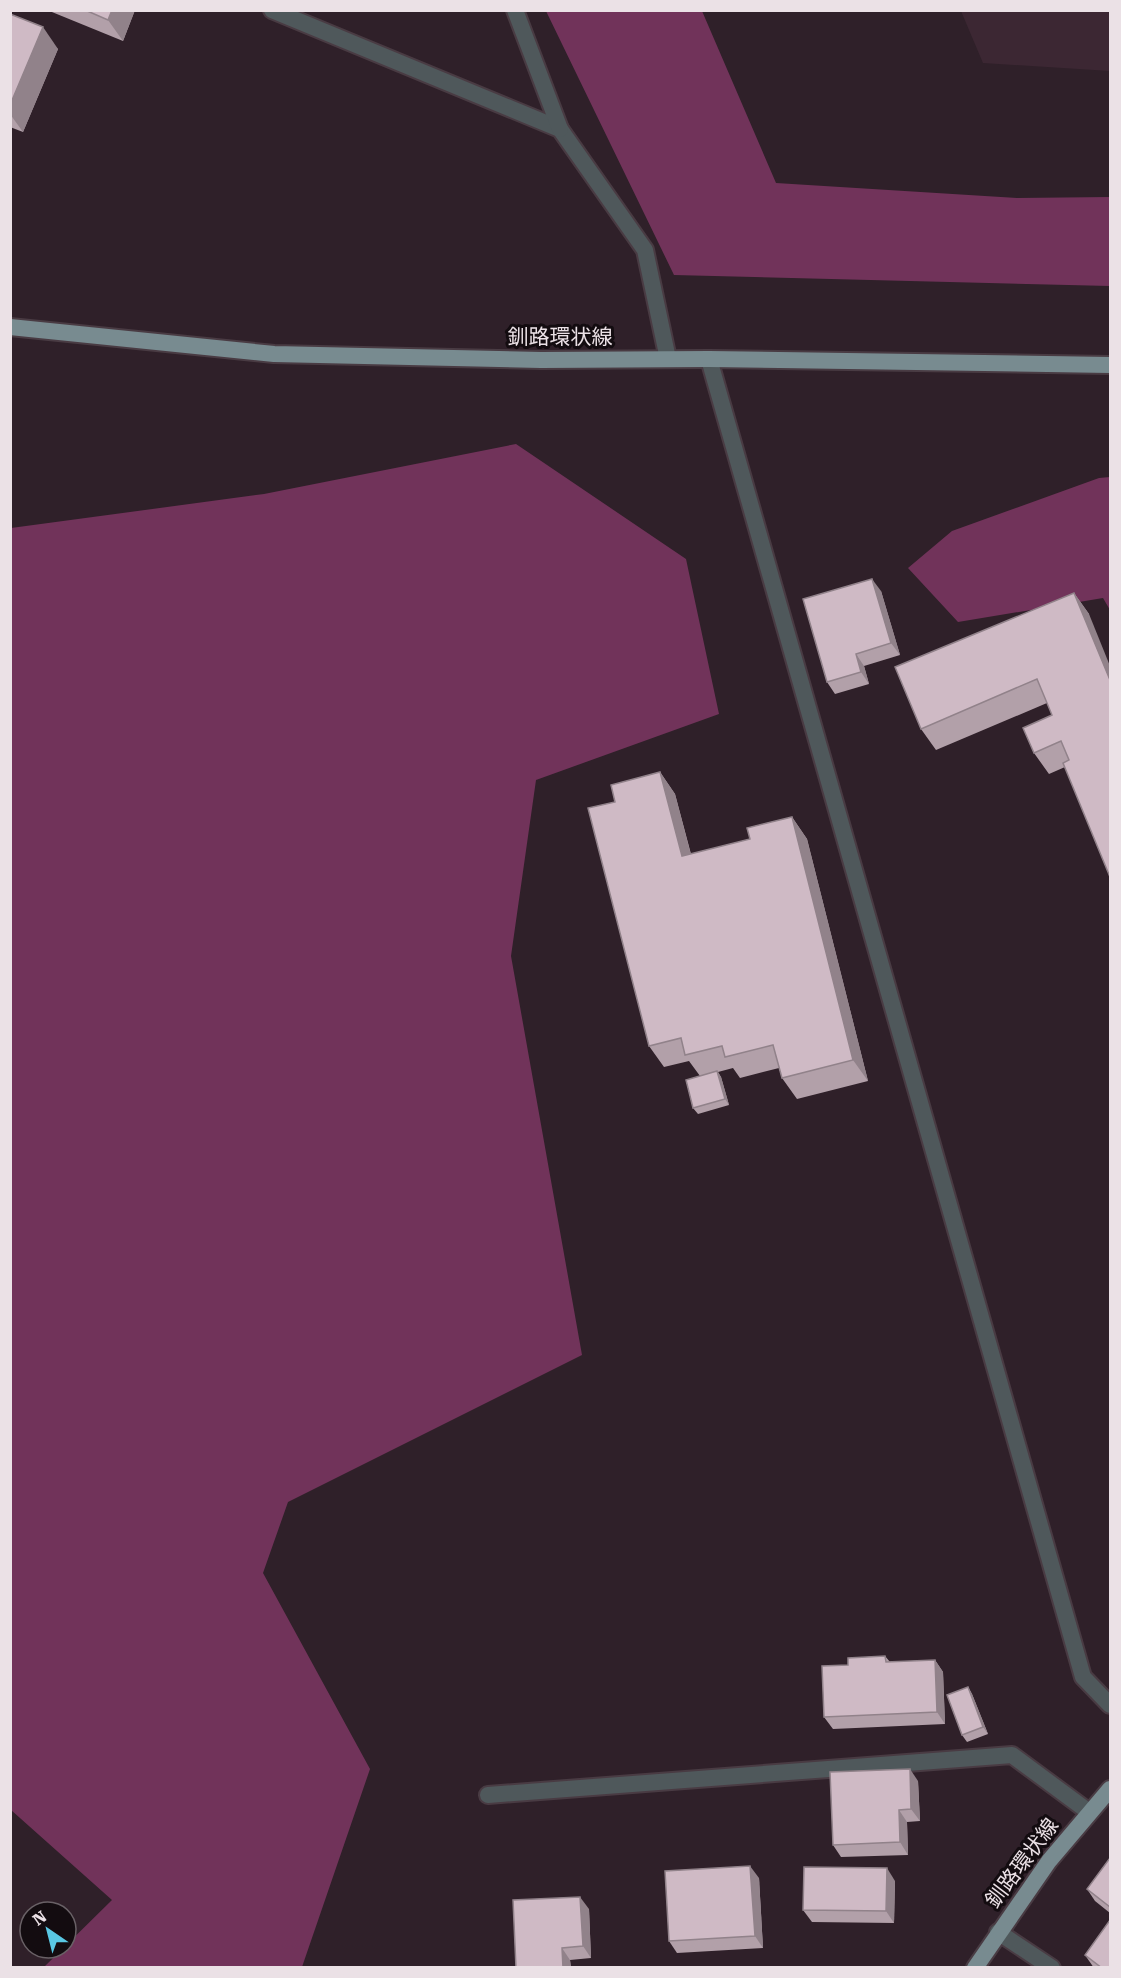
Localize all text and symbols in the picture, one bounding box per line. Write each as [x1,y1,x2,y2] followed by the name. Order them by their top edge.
[508,325,613,349] street label: 釧路環状線
[981,1814,1063,1912] street label: 釧路環状線
[18,1900,78,1960] north arrow
[29,1907,50,1929] text: N

